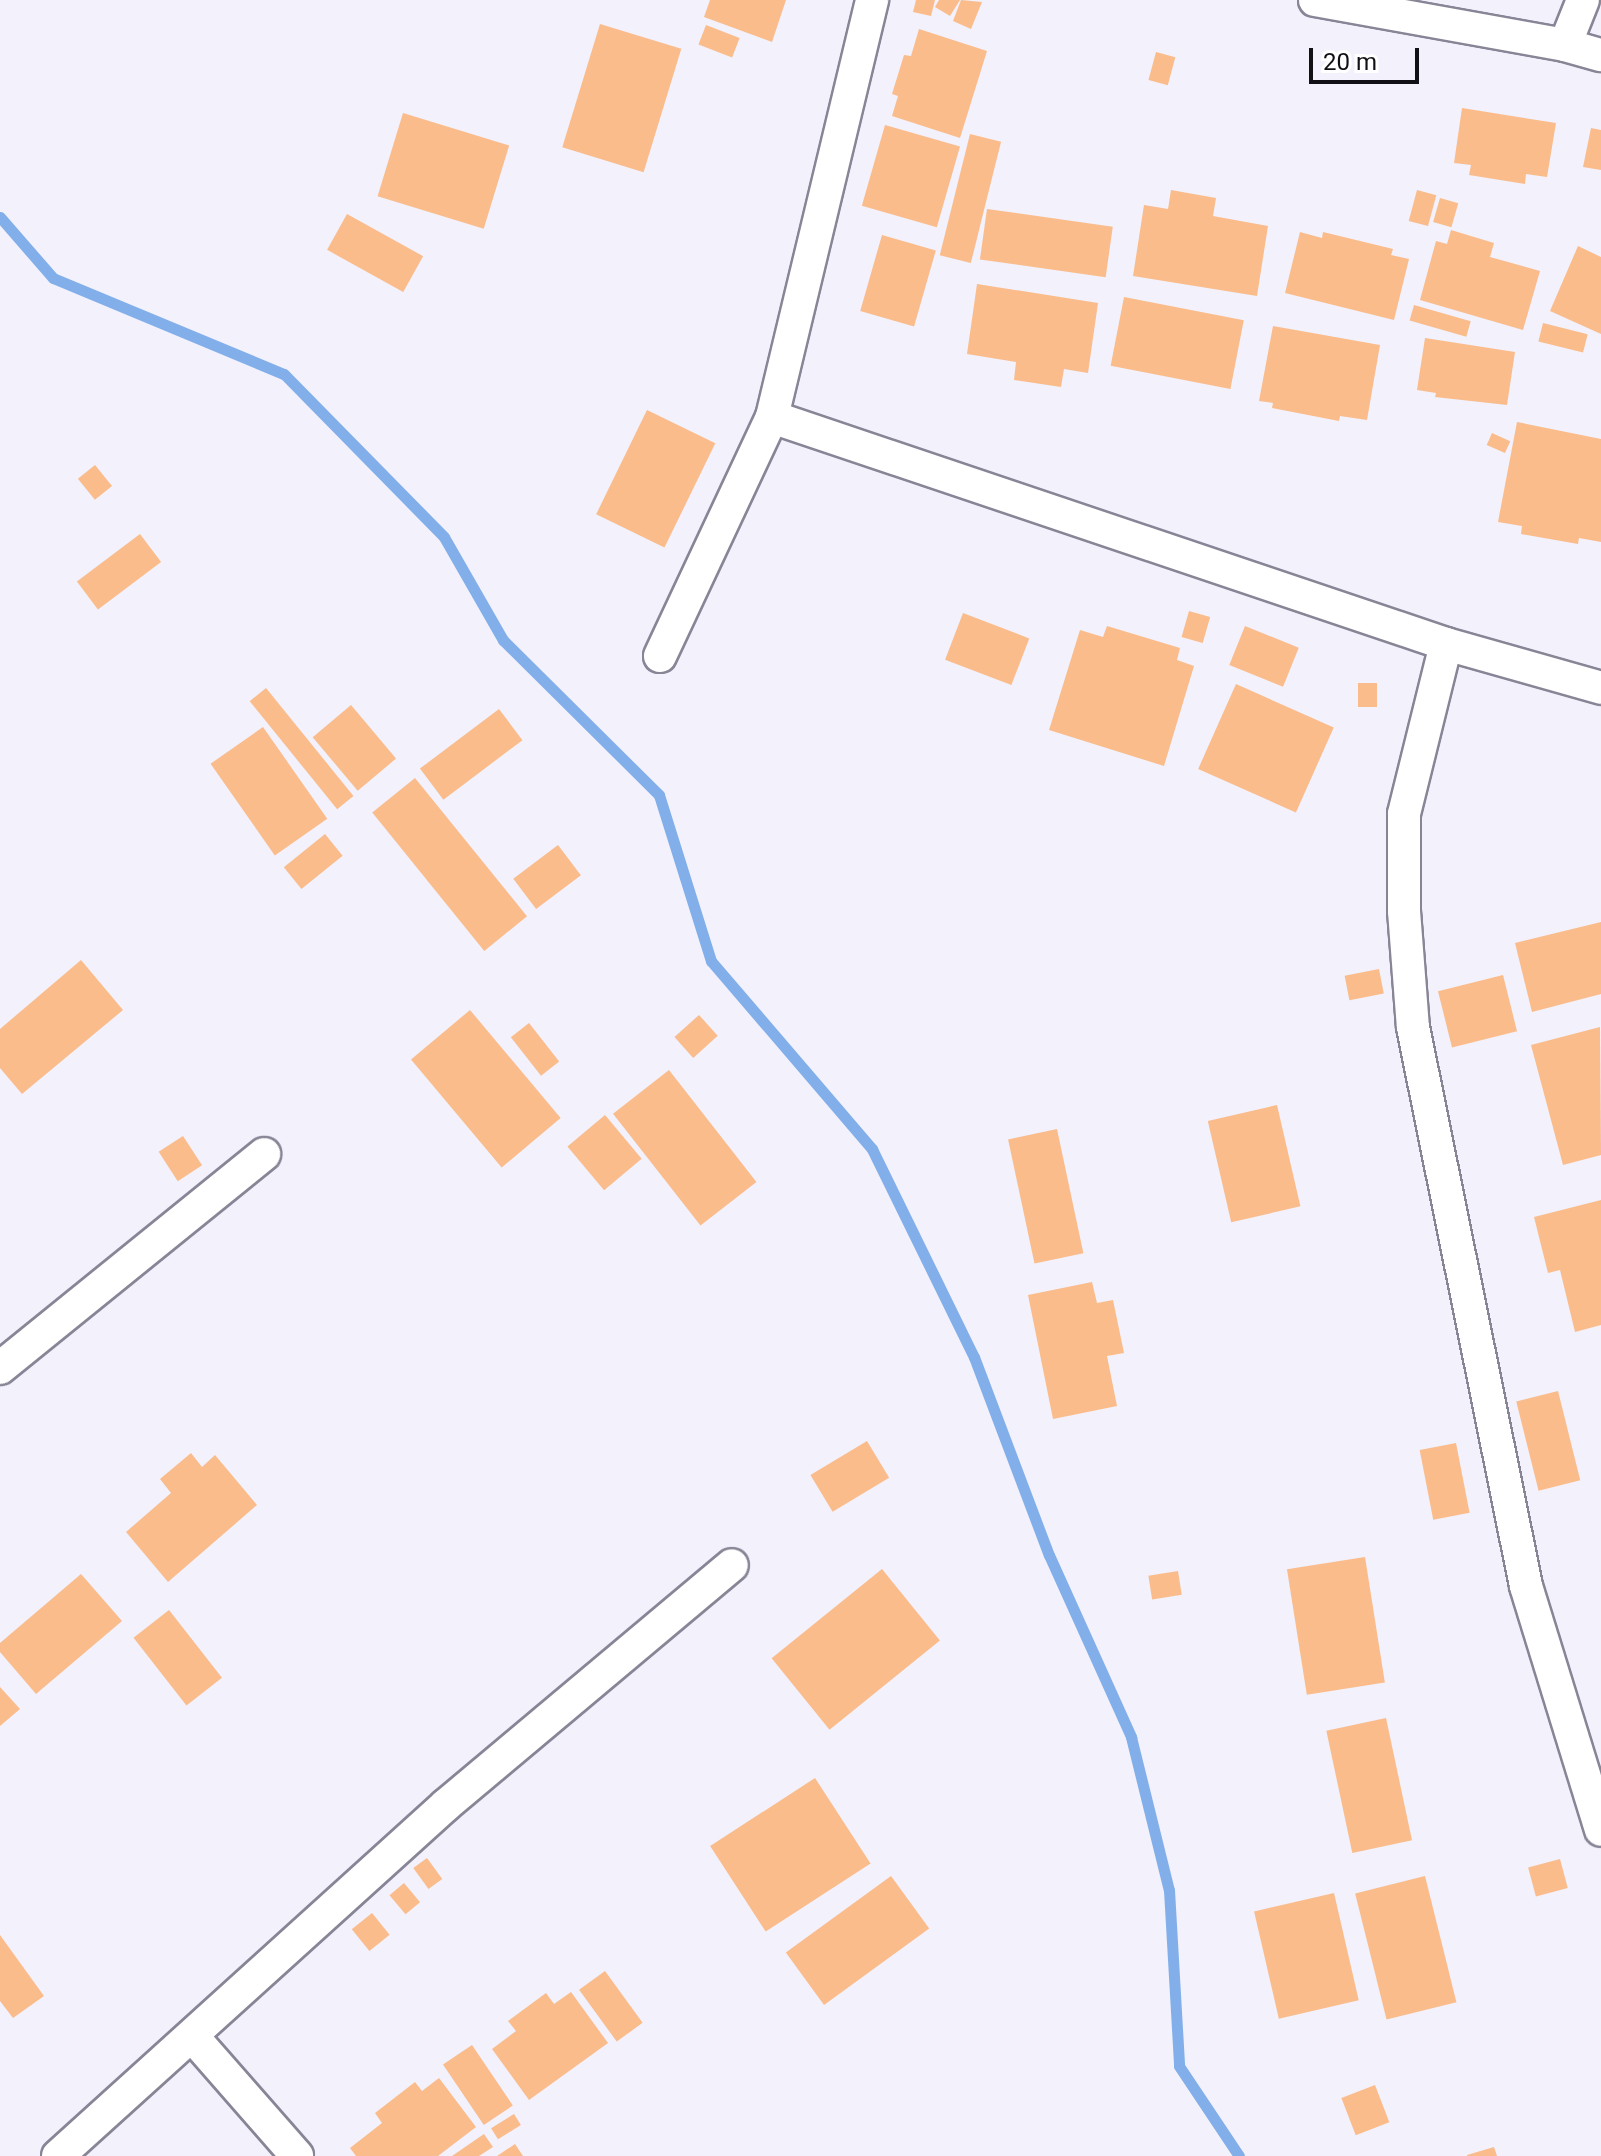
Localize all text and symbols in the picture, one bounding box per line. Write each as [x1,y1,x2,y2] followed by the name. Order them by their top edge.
[1313,32,1423,82] scale bar
[1323,48,1377,76] text: 20 m

